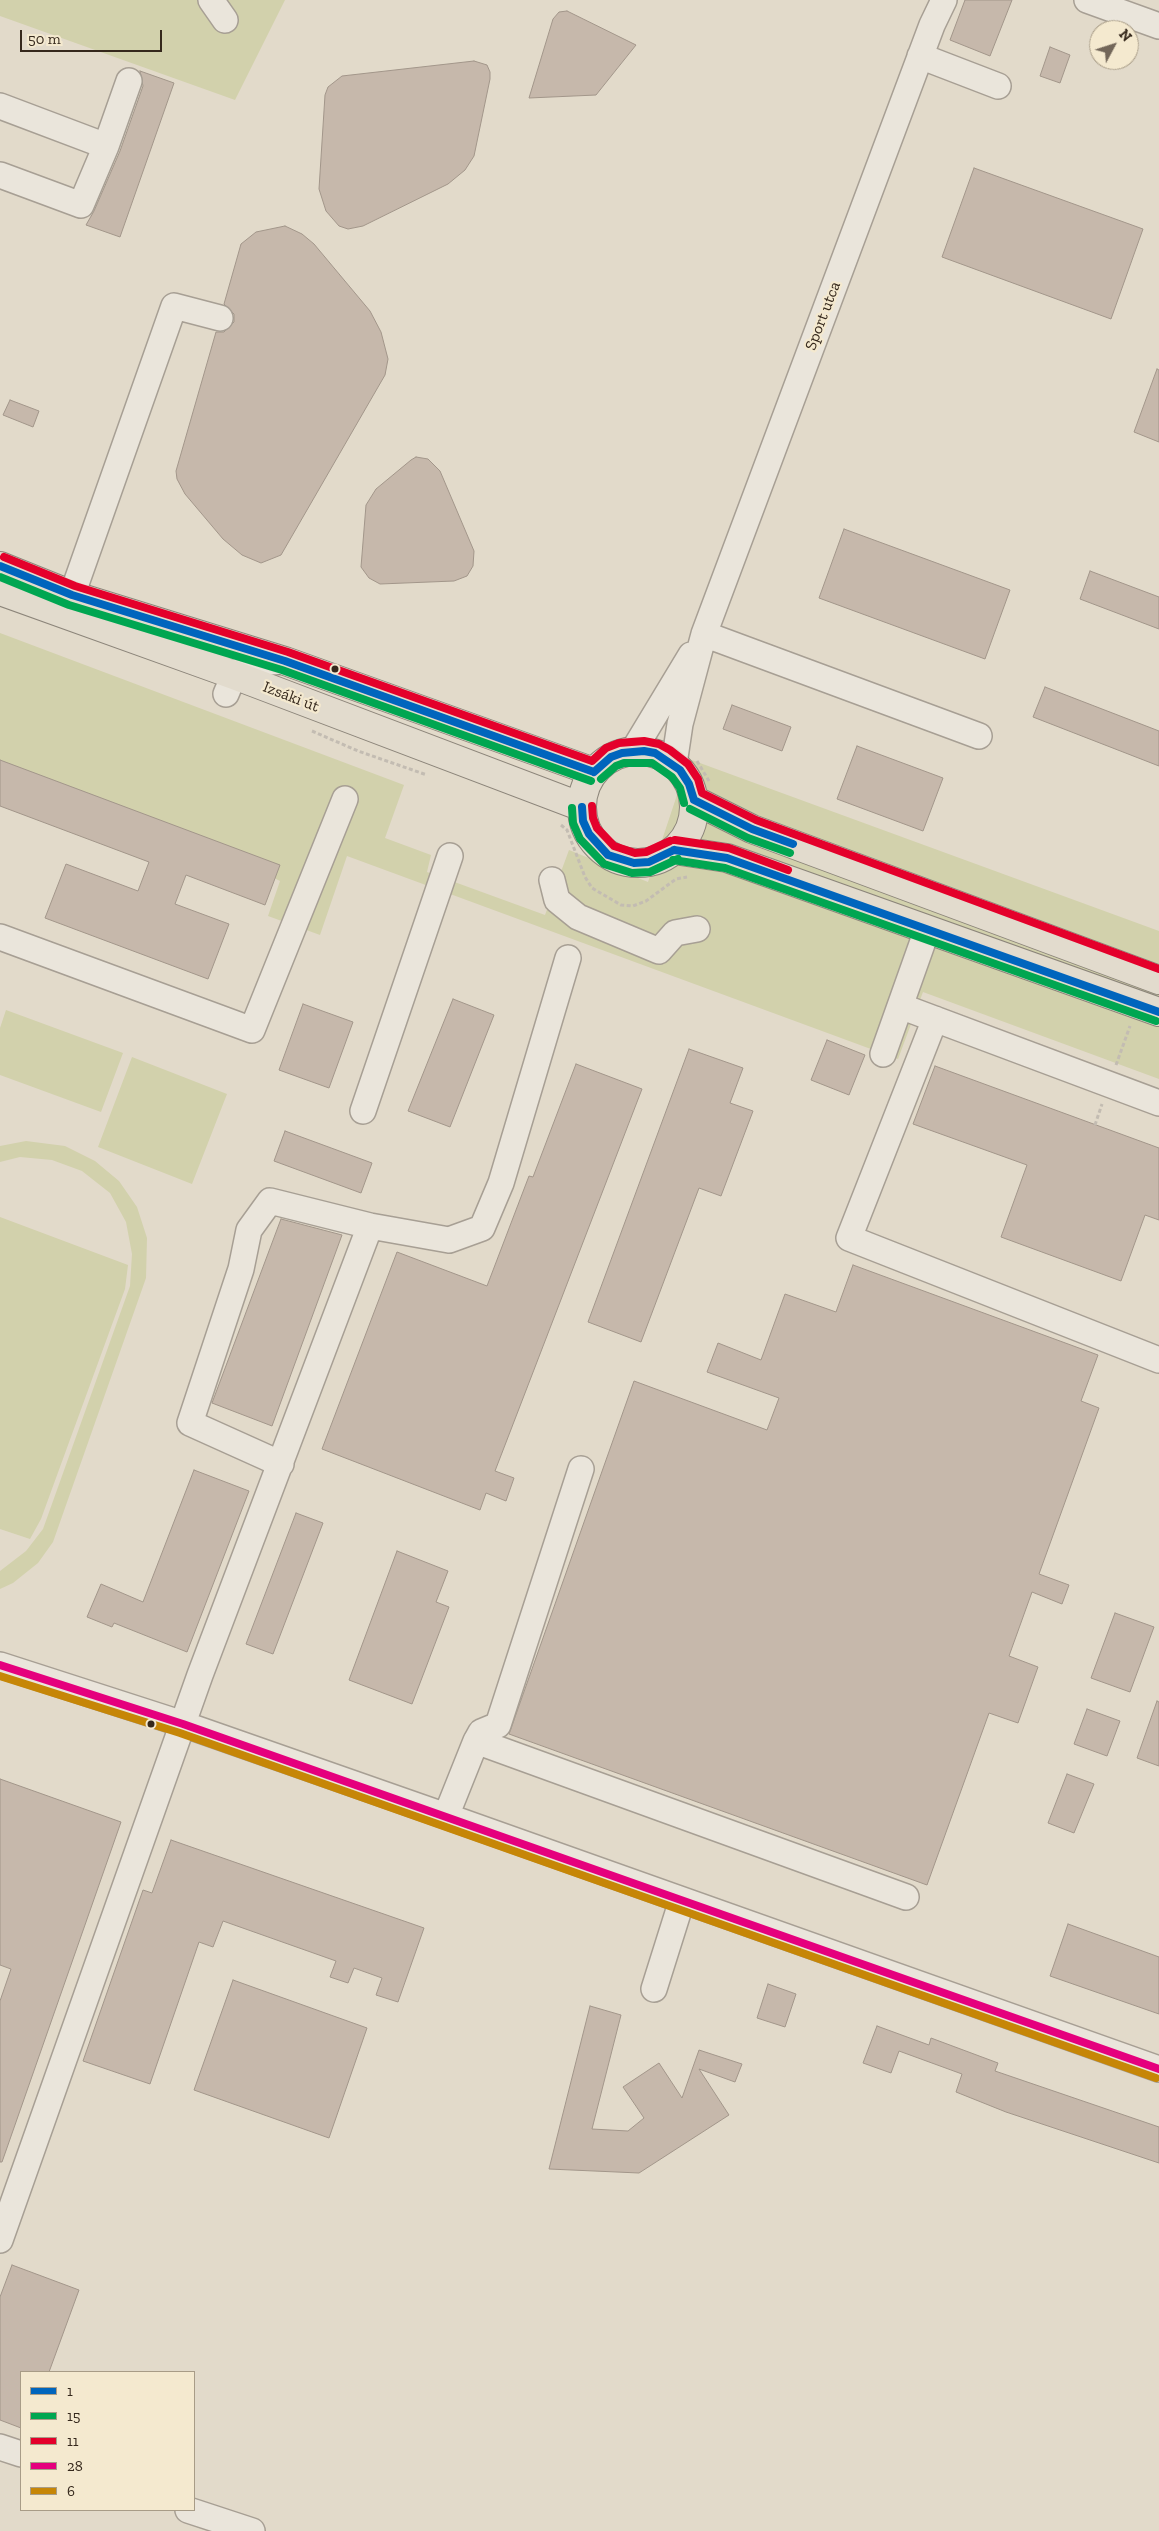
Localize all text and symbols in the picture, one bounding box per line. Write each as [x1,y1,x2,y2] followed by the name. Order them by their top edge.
[22,20,165,52] scale bar
[1089,20,1139,70] north arrow
[1115,26,1135,45] text: N
[28,30,61,48] text: 50 m
[801,279,845,353] street label: Sport utca
[330,664,340,674] unlabelled marker
[260,678,322,716] street label: Izsáki út
[146,1719,156,1729] unlabelled marker
[20,2371,195,2511] legend
[67,2382,73,2400] text: 1
[67,2407,80,2425] text: 15
[67,2432,79,2450] text: 11
[67,2457,83,2475] text: 28
[67,2482,75,2500] text: 6

